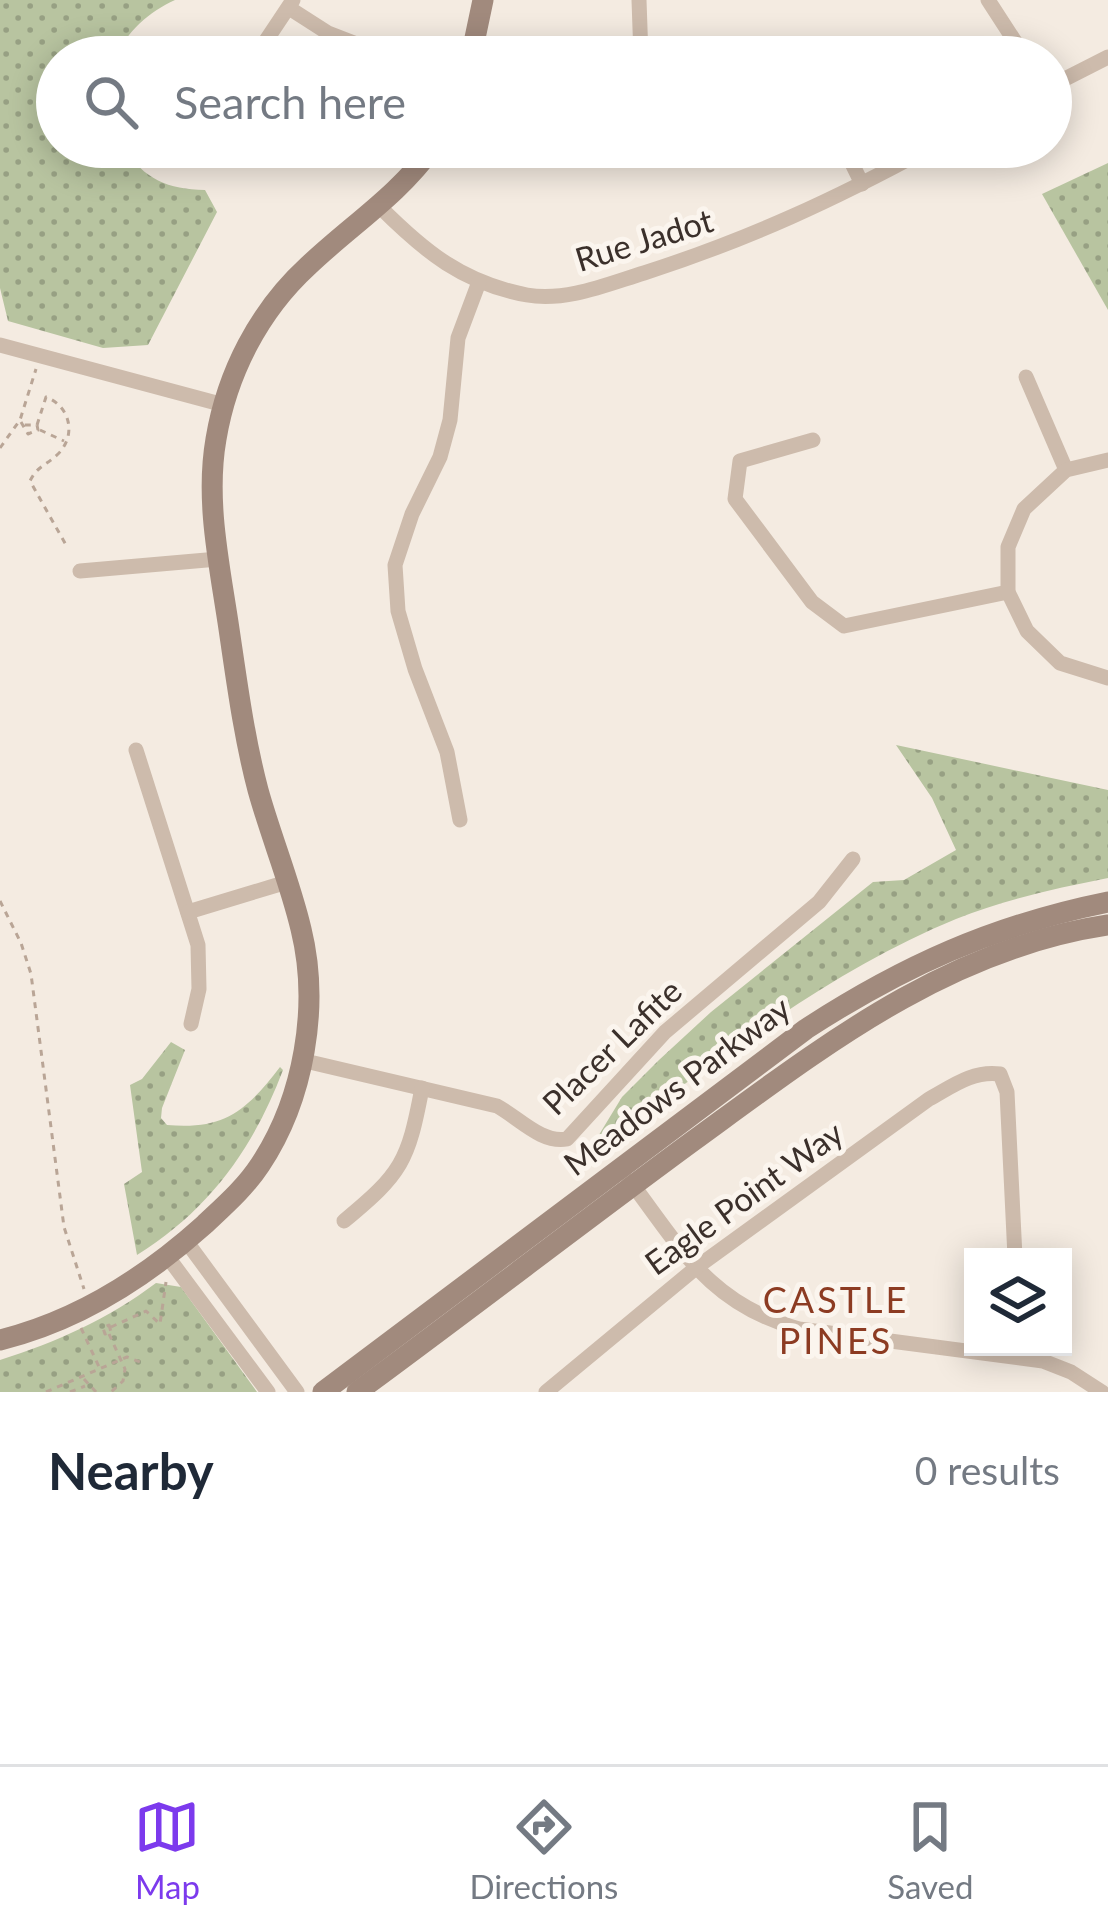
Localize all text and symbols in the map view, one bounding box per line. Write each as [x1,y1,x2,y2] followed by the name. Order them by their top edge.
[36,36,1072,168] search box
[78,69,144,135] icon: search
[174,75,406,129] text: Search here
[570,199,717,279] street label: Rue Jadot
[533,970,689,1122] street label: Placer Lafite
[555,987,797,1183] street label: Meadows Parkway
[637,1112,850,1282] street label: Eagle Point Way
[964,1248,1072,1356] map controls
[964,1248,1072,1356] button: layers
[763,1277,909,1362] district label: CASTLE PINES
[48,1440,214,1501] text: Nearby
[915,1447,1060,1493] text: 0 results
[134,1794,200,1906] tab: Map
[469,1794,618,1906] tab: Directions
[887,1794,974,1906] tab: Saved

